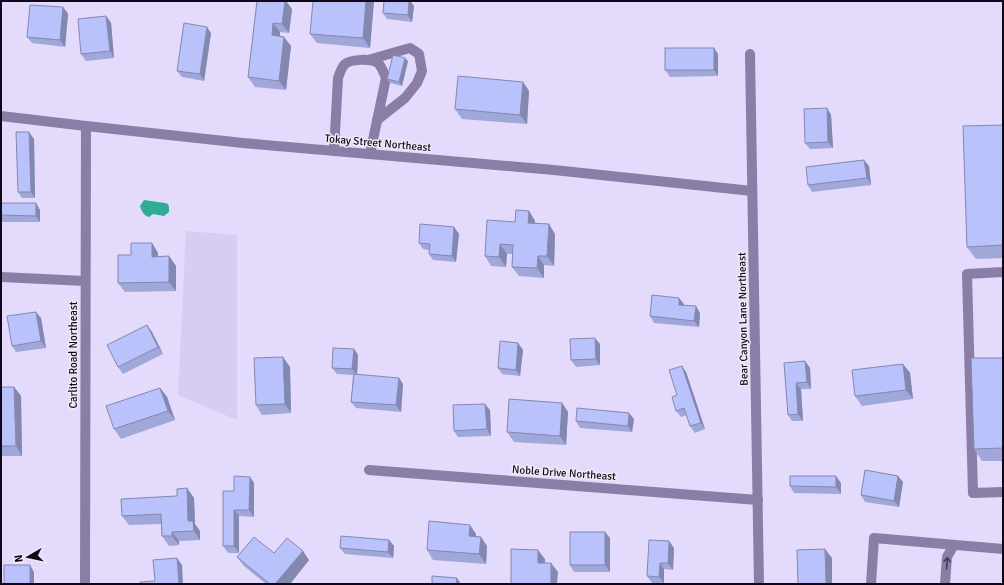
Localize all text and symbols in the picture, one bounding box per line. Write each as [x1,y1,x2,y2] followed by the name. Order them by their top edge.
[324,132,432,154] street label: Tokay Street Northeast
[735,252,751,386] street label: Bear Canyon Lane Northeast
[67,301,80,409] street label: Carlito Road Northeast
[512,463,617,483] street label: Noble Drive Northeast
[8,537,48,577] north arrow
[12,554,26,563] text: N
[943,557,950,570] one-way arrow

